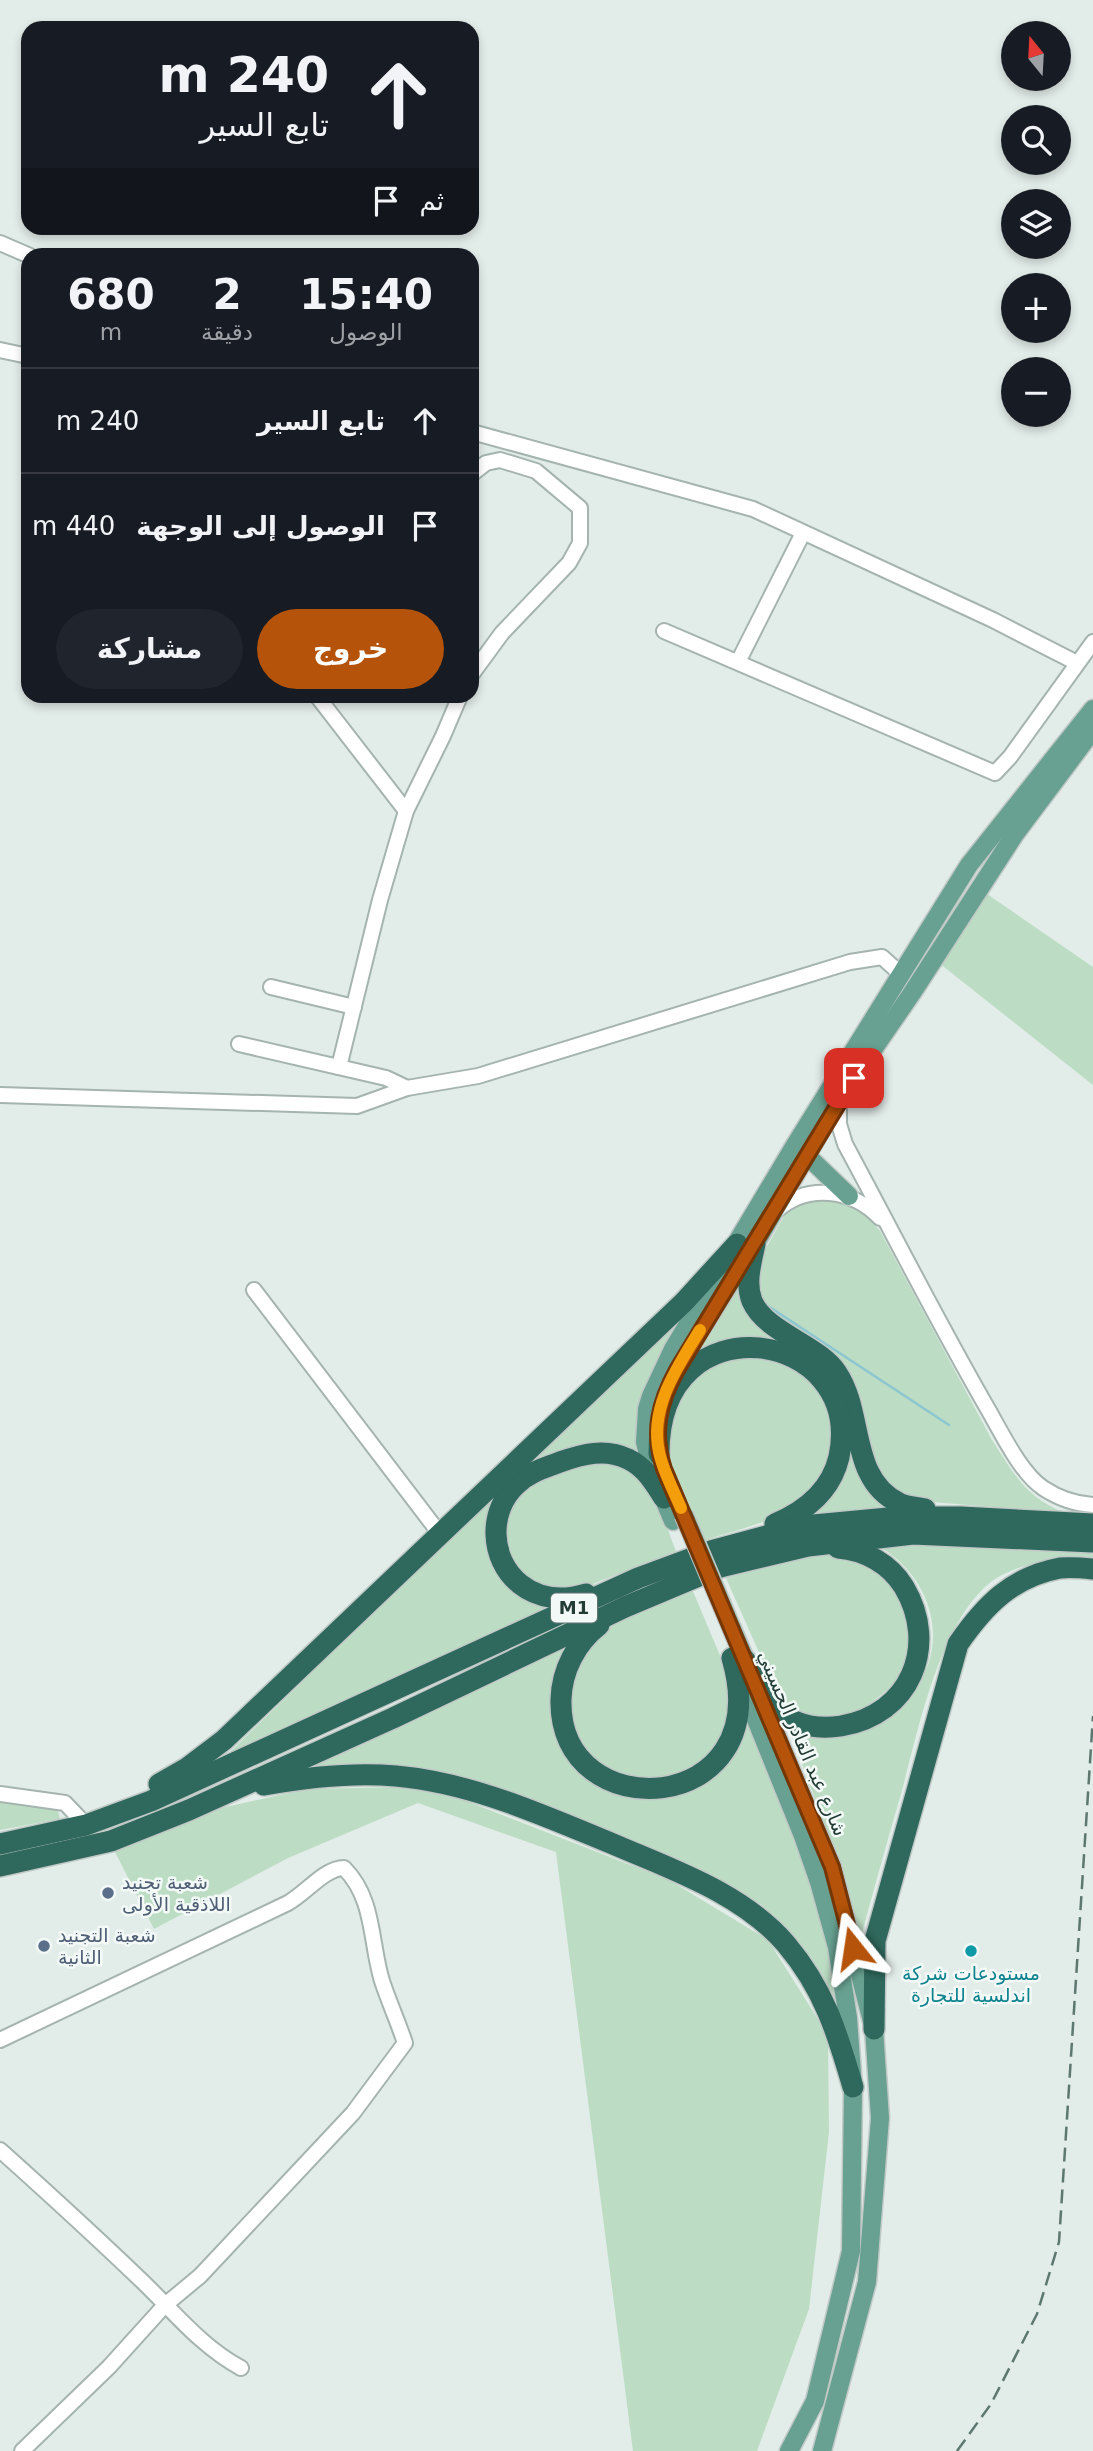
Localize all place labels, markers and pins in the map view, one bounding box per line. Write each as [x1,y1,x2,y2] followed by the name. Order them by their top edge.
[824,1048,884,1108] pin
[122,1871,231,1916] place label: شعبة تجنيد اللاذقية الأولى
[100,1885,116,1901] marker: شعبة تجنيد اللاذقية الأولى
[58,1924,156,1968] place label: شعبة التجنيد الثانية
[36,1938,52,1954] marker: شعبة التجنيد الثانية
[963,1943,979,1959] marker: مستودعات شركة اندلسية للتجارة
[902,1962,1040,2007] place label: مستودعات شركة اندلسية للتجارة

